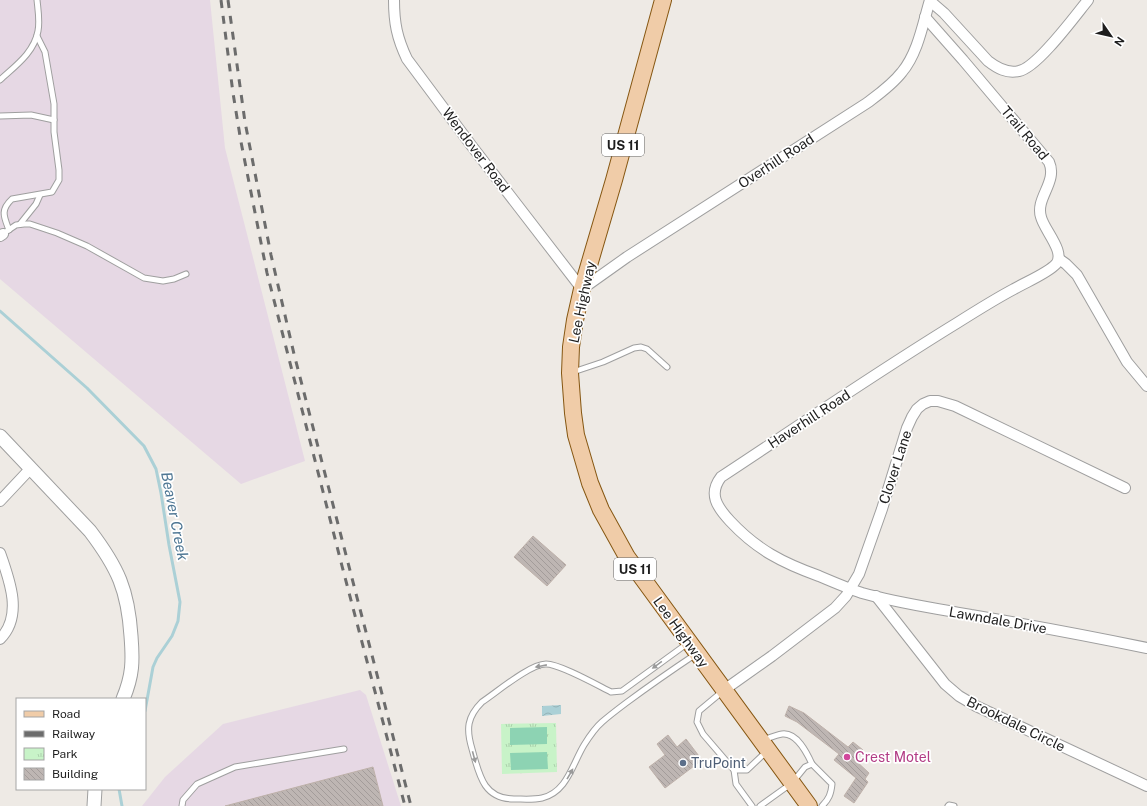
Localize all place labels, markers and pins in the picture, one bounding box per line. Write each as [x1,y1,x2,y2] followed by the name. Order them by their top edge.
[855,749,931,765] place label: Crest Motel
[842,752,852,762] marker: Crest Motel
[691,755,746,771] place label: TruPoint
[678,758,688,768] marker: TruPoint

